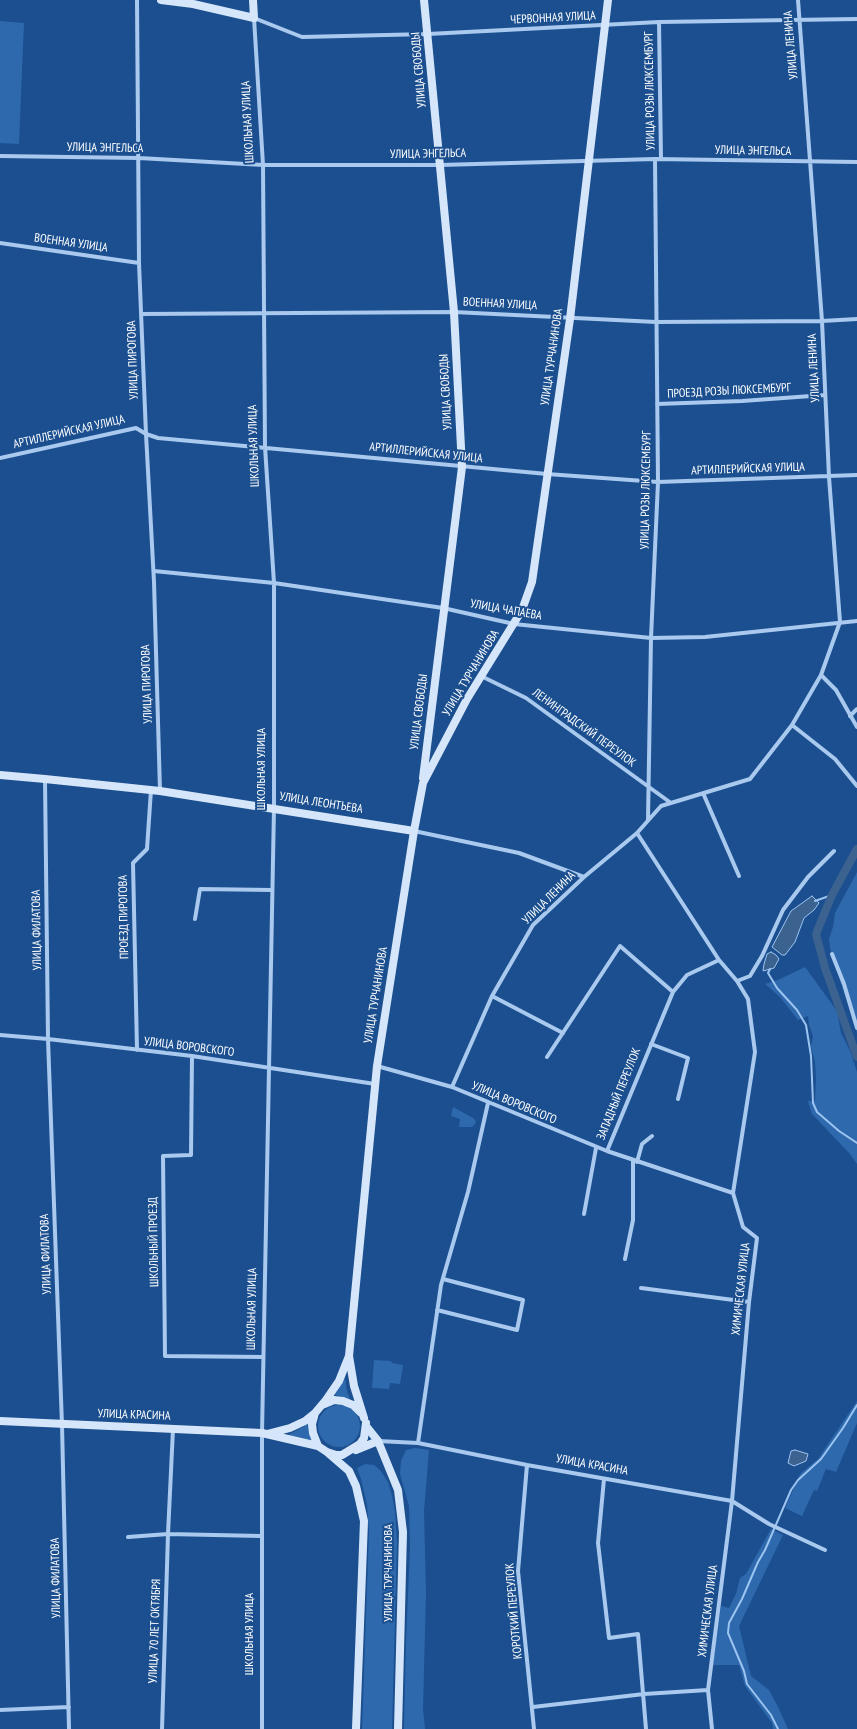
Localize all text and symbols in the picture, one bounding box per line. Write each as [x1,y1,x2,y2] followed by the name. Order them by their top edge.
[510,9,596,27] street label: ЧЕРВОННАЯ УЛИЦА
[781,10,801,80] street label: УЛИЦА ЛЕНИНА
[642,31,658,151] street label: УЛИЦА РОЗЫ ЛЮКСЕМБУРГ
[409,32,429,108] street label: УЛИЦА СВОБОДЫ
[239,80,257,164] street label: ШКОЛЬНАЯ УЛИЦА
[67,140,143,156] street label: УЛИЦА ЭНГЕЛЬСА
[715,143,791,159] street label: УЛИЦА ЭНГЕЛЬСА
[390,146,466,162] street label: УЛИЦА ЭНГЕЛЬСА
[33,231,109,255] street label: ВОЕННАЯ УЛИЦА
[463,295,537,313] street label: ВОЕННАЯ УЛИЦА
[538,308,566,406] street label: УЛИЦА ТУРЧАНИНОВА
[124,320,142,400] street label: УЛИЦА ПИРОГОВА
[805,333,823,403] street label: УЛИЦА ЛЕНИНА
[437,354,455,430] street label: УЛИЦА СВОБОДЫ
[667,381,791,401] street label: ПРОЕЗД РОЗЫ ЛЮКСЕМБУРГ
[245,405,263,487] street label: ШКОЛЬНАЯ УЛИЦА
[12,412,126,452] street label: АРТИЛЛЕРИЙСКАЯ УЛИЦА
[638,430,654,550] street label: УЛИЦА РОЗЫ ЛЮКСЕМБУРГ
[369,440,483,466] street label: АРТИЛЛЕРИЙСКАЯ УЛИЦА
[691,460,805,478] street label: АРТИЛЛЕРИЙСКАЯ УЛИЦА
[469,597,543,623] street label: УЛИЦА ЧАПАЕВА
[440,627,502,719] street label: УЛИЦА ТУРЧАНИНОВА
[138,644,156,724] street label: УЛИЦА ПИРОГОВА
[407,673,431,751] street label: УЛИЦА СВОБОДЫ
[529,686,639,770] street label: ЛЕНИНГРАДСКИЙ ПЕРЕУЛОК
[255,728,269,810] street label: ШКОЛЬНАЯ УЛИЦА
[278,789,364,817] street label: УЛИЦА ЛЕОНТЬЕВА
[520,869,578,927] street label: УЛИЦА ЛЕНИНА
[116,875,132,959] street label: ПРОЕЗД ПИРОГОВА
[29,890,45,970] street label: УЛИЦА ФИЛАТОВА
[361,946,391,1044] street label: УЛИЦА ТУРЧАНИНОВА
[143,1034,235,1060] street label: УЛИЦА ВОРОВСКОГО
[594,1046,644,1142] street label: ЗАПАДНЫЙ ПЕРЕУЛОК
[469,1079,559,1127] street label: УЛИЦА ВОРОВСКОГО
[146,1197,162,1287] street label: ШКОЛЬНЫЙ ПРОЕЗД
[37,1213,55,1295] street label: УЛИЦА ФИЛАТОВА
[729,1242,753,1336] street label: ХИМИЧЕСКАЯ УЛИЦА
[244,1268,260,1350] street label: ШКОЛЬНАЯ УЛИЦА
[97,1407,171,1423] street label: УЛИЦА КРАСИНА
[555,1452,629,1478] street label: УЛИЦА КРАСИНА
[382,1524,396,1622] street label: УЛИЦА ТУРЧАНИНОВА
[48,1538,64,1618] street label: УЛИЦА ФИЛАТОВА
[503,1562,525,1660] street label: КОРОТКИЙ ПЕРЕУЛОК
[695,1564,721,1658] street label: ХИМИЧЕСКАЯ УЛИЦА
[146,1578,164,1684] street label: УЛИЦА 70 ЛЕТ ОКТЯБРЯ
[243,1593,257,1675] street label: ШКОЛЬНАЯ УЛИЦА

